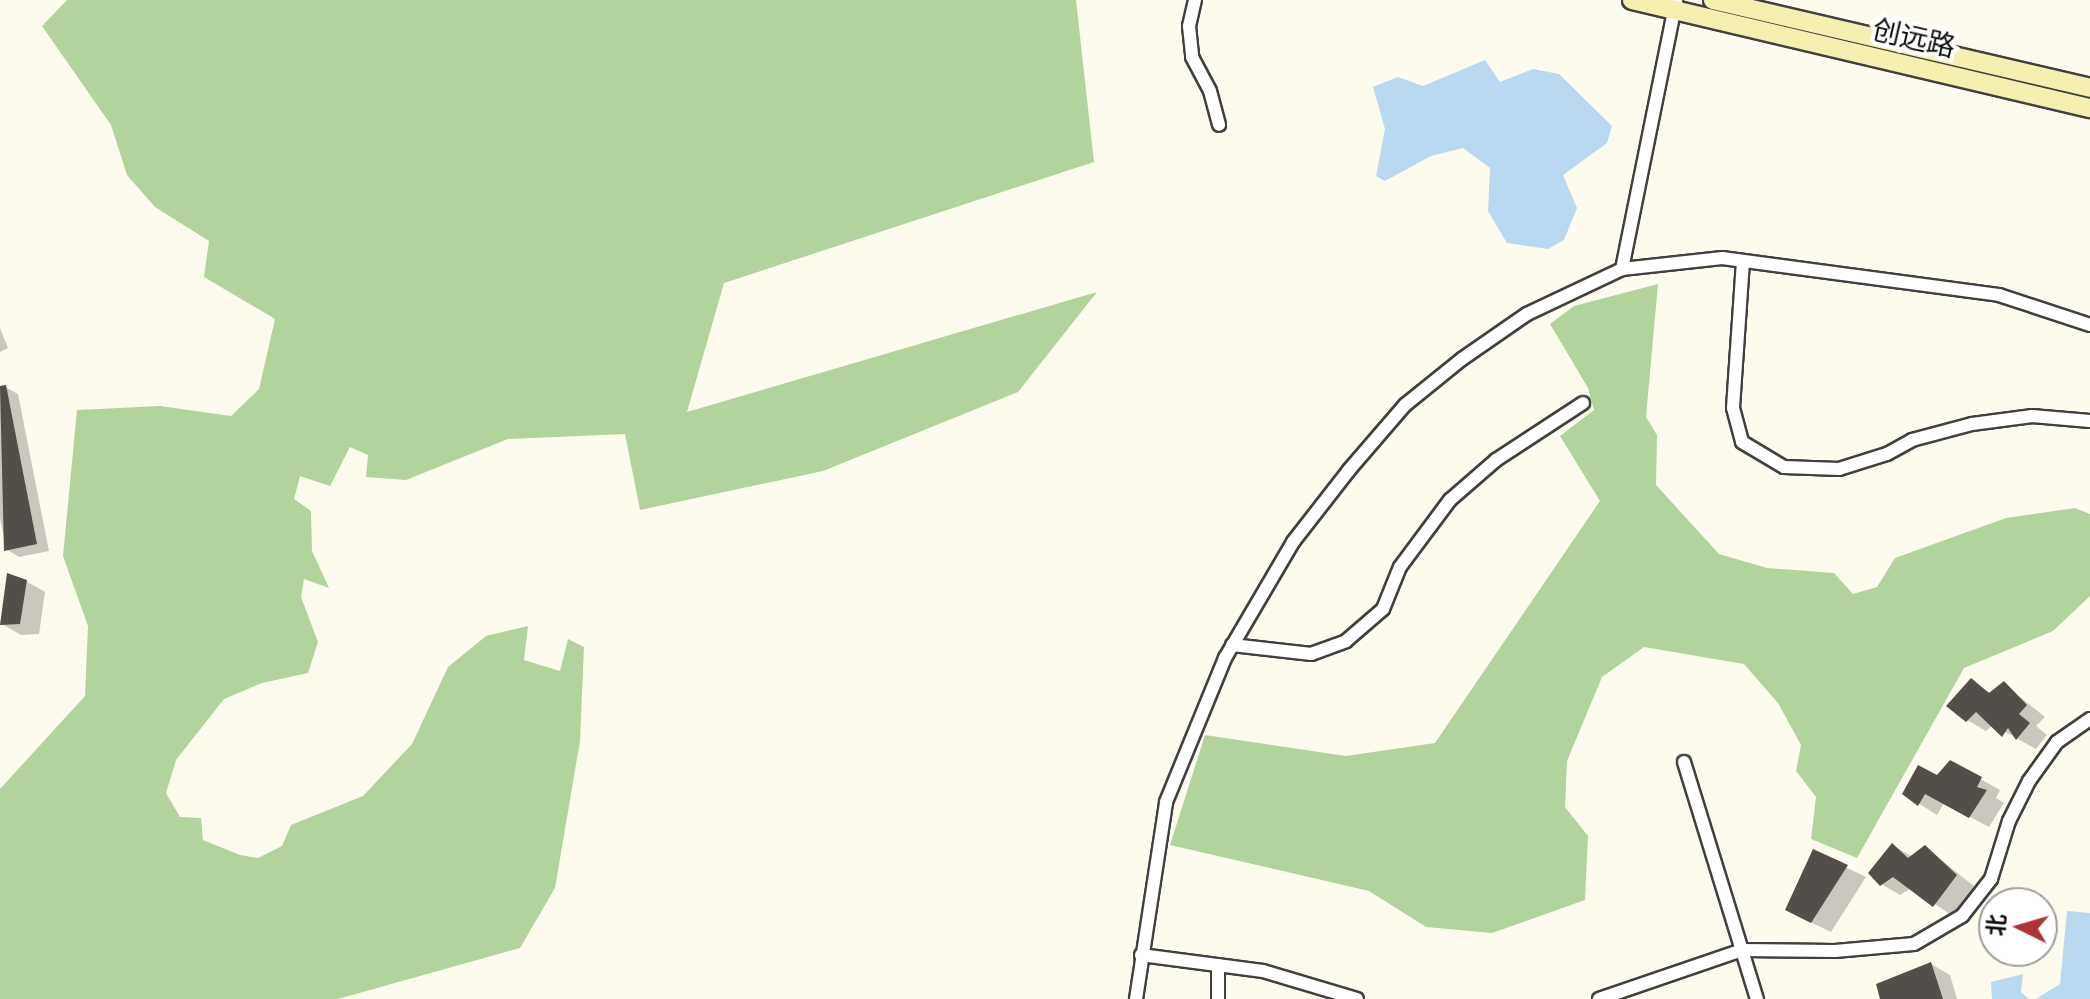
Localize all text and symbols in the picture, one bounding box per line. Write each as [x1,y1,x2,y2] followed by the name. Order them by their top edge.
[1869,12,1959,64] street label: 创远路
[1978,887,2058,967] north arrow
[1980,913,2011,937] text: 北

